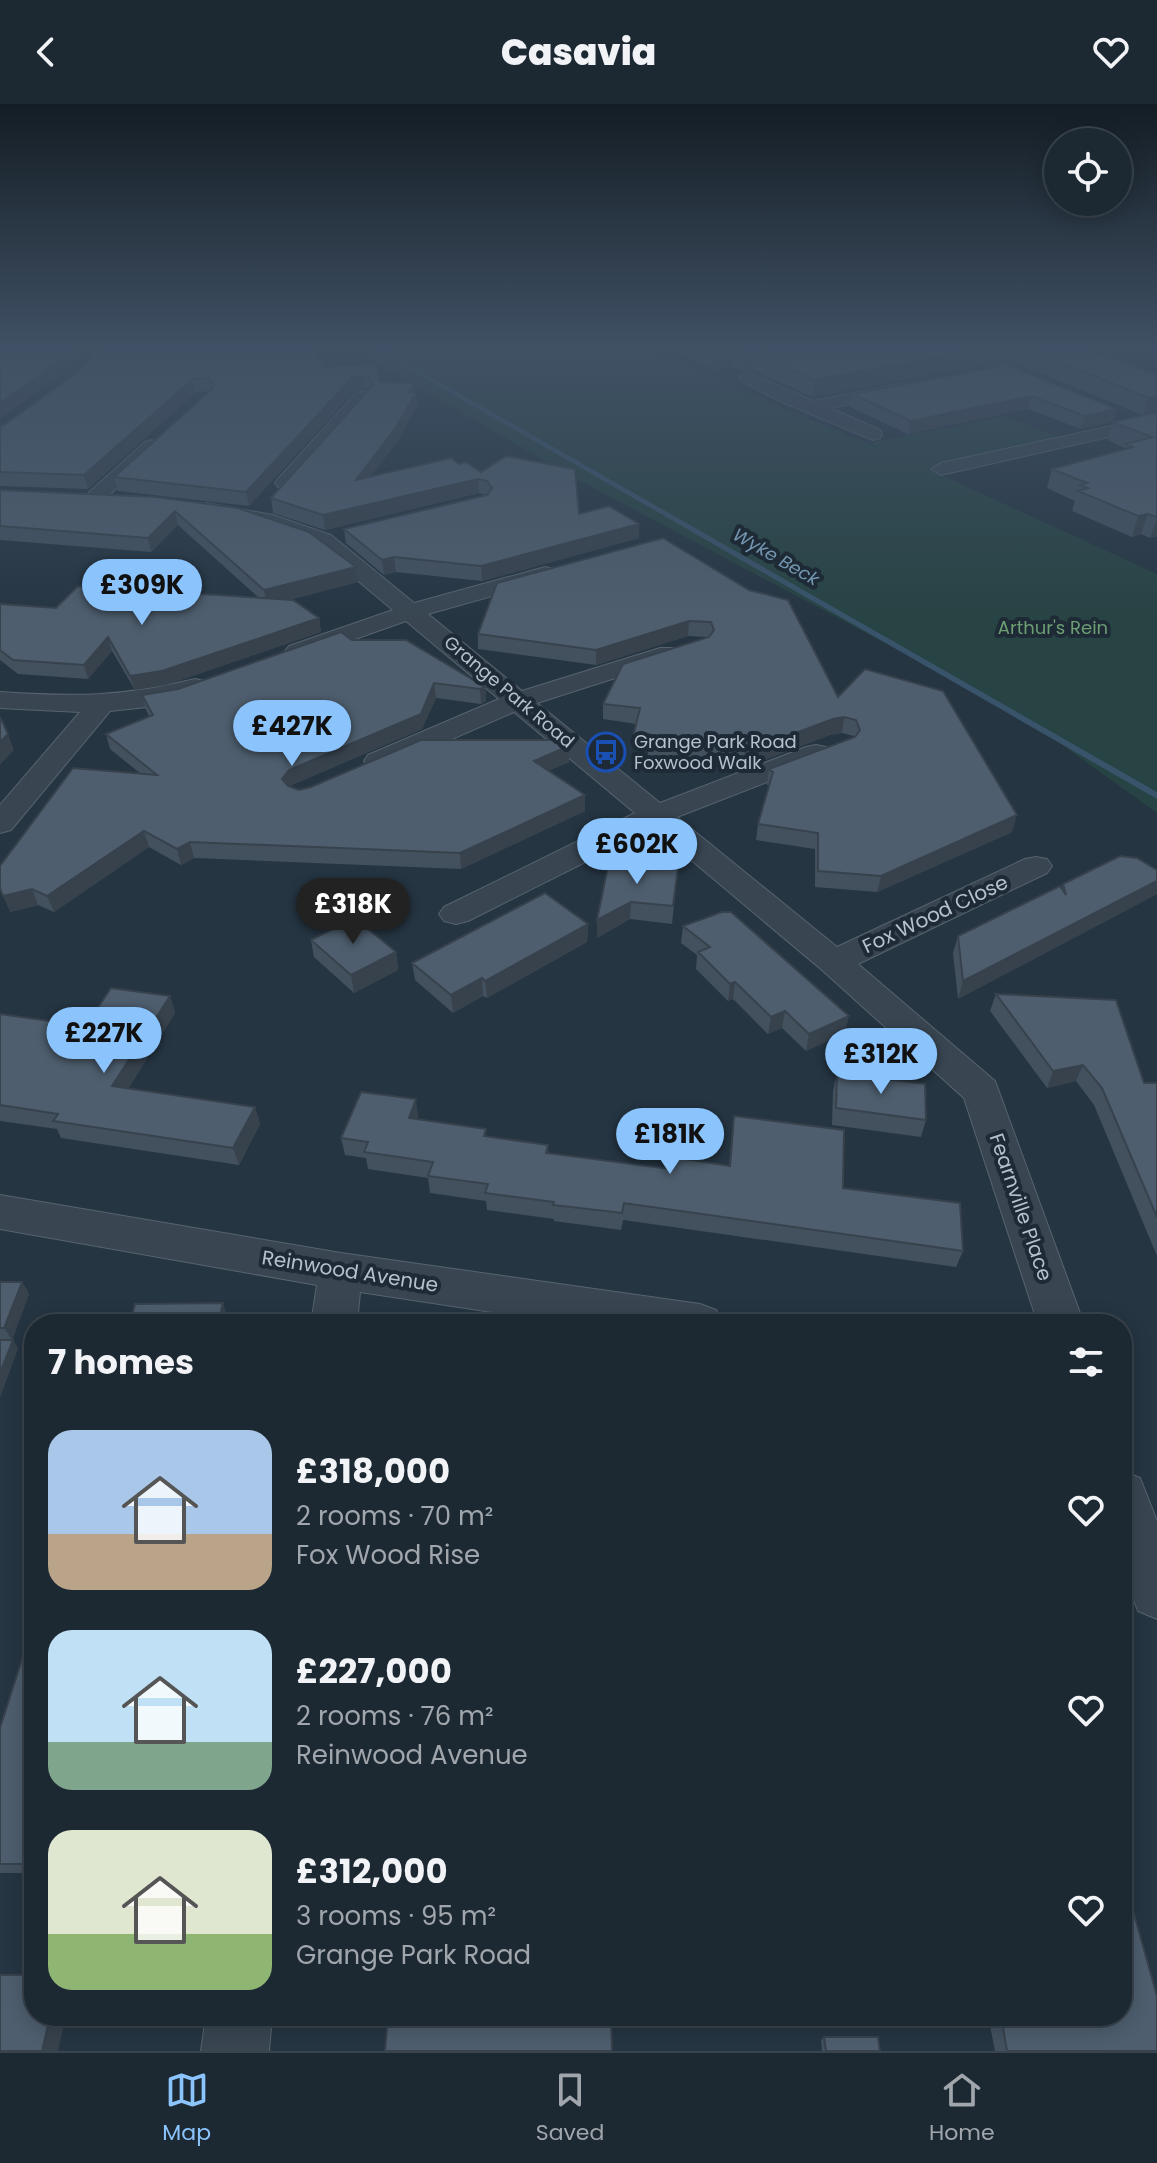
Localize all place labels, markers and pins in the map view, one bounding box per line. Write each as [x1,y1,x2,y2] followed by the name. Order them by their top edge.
[86,559,198,627] pin: £309K
[236,700,348,768] pin: £427K
[634,729,797,775] place label: Grange Park Road Foxwood Walk
[585,731,627,773] bus stop icon: Grange Park Road Foxwood Walk
[581,818,693,886] pin: £602K
[297,878,409,946] pin: £318K
[48,1007,160,1075] pin: £227K
[825,1028,937,1096] pin: £312K
[614,1108,726,1176] pin: £181K

